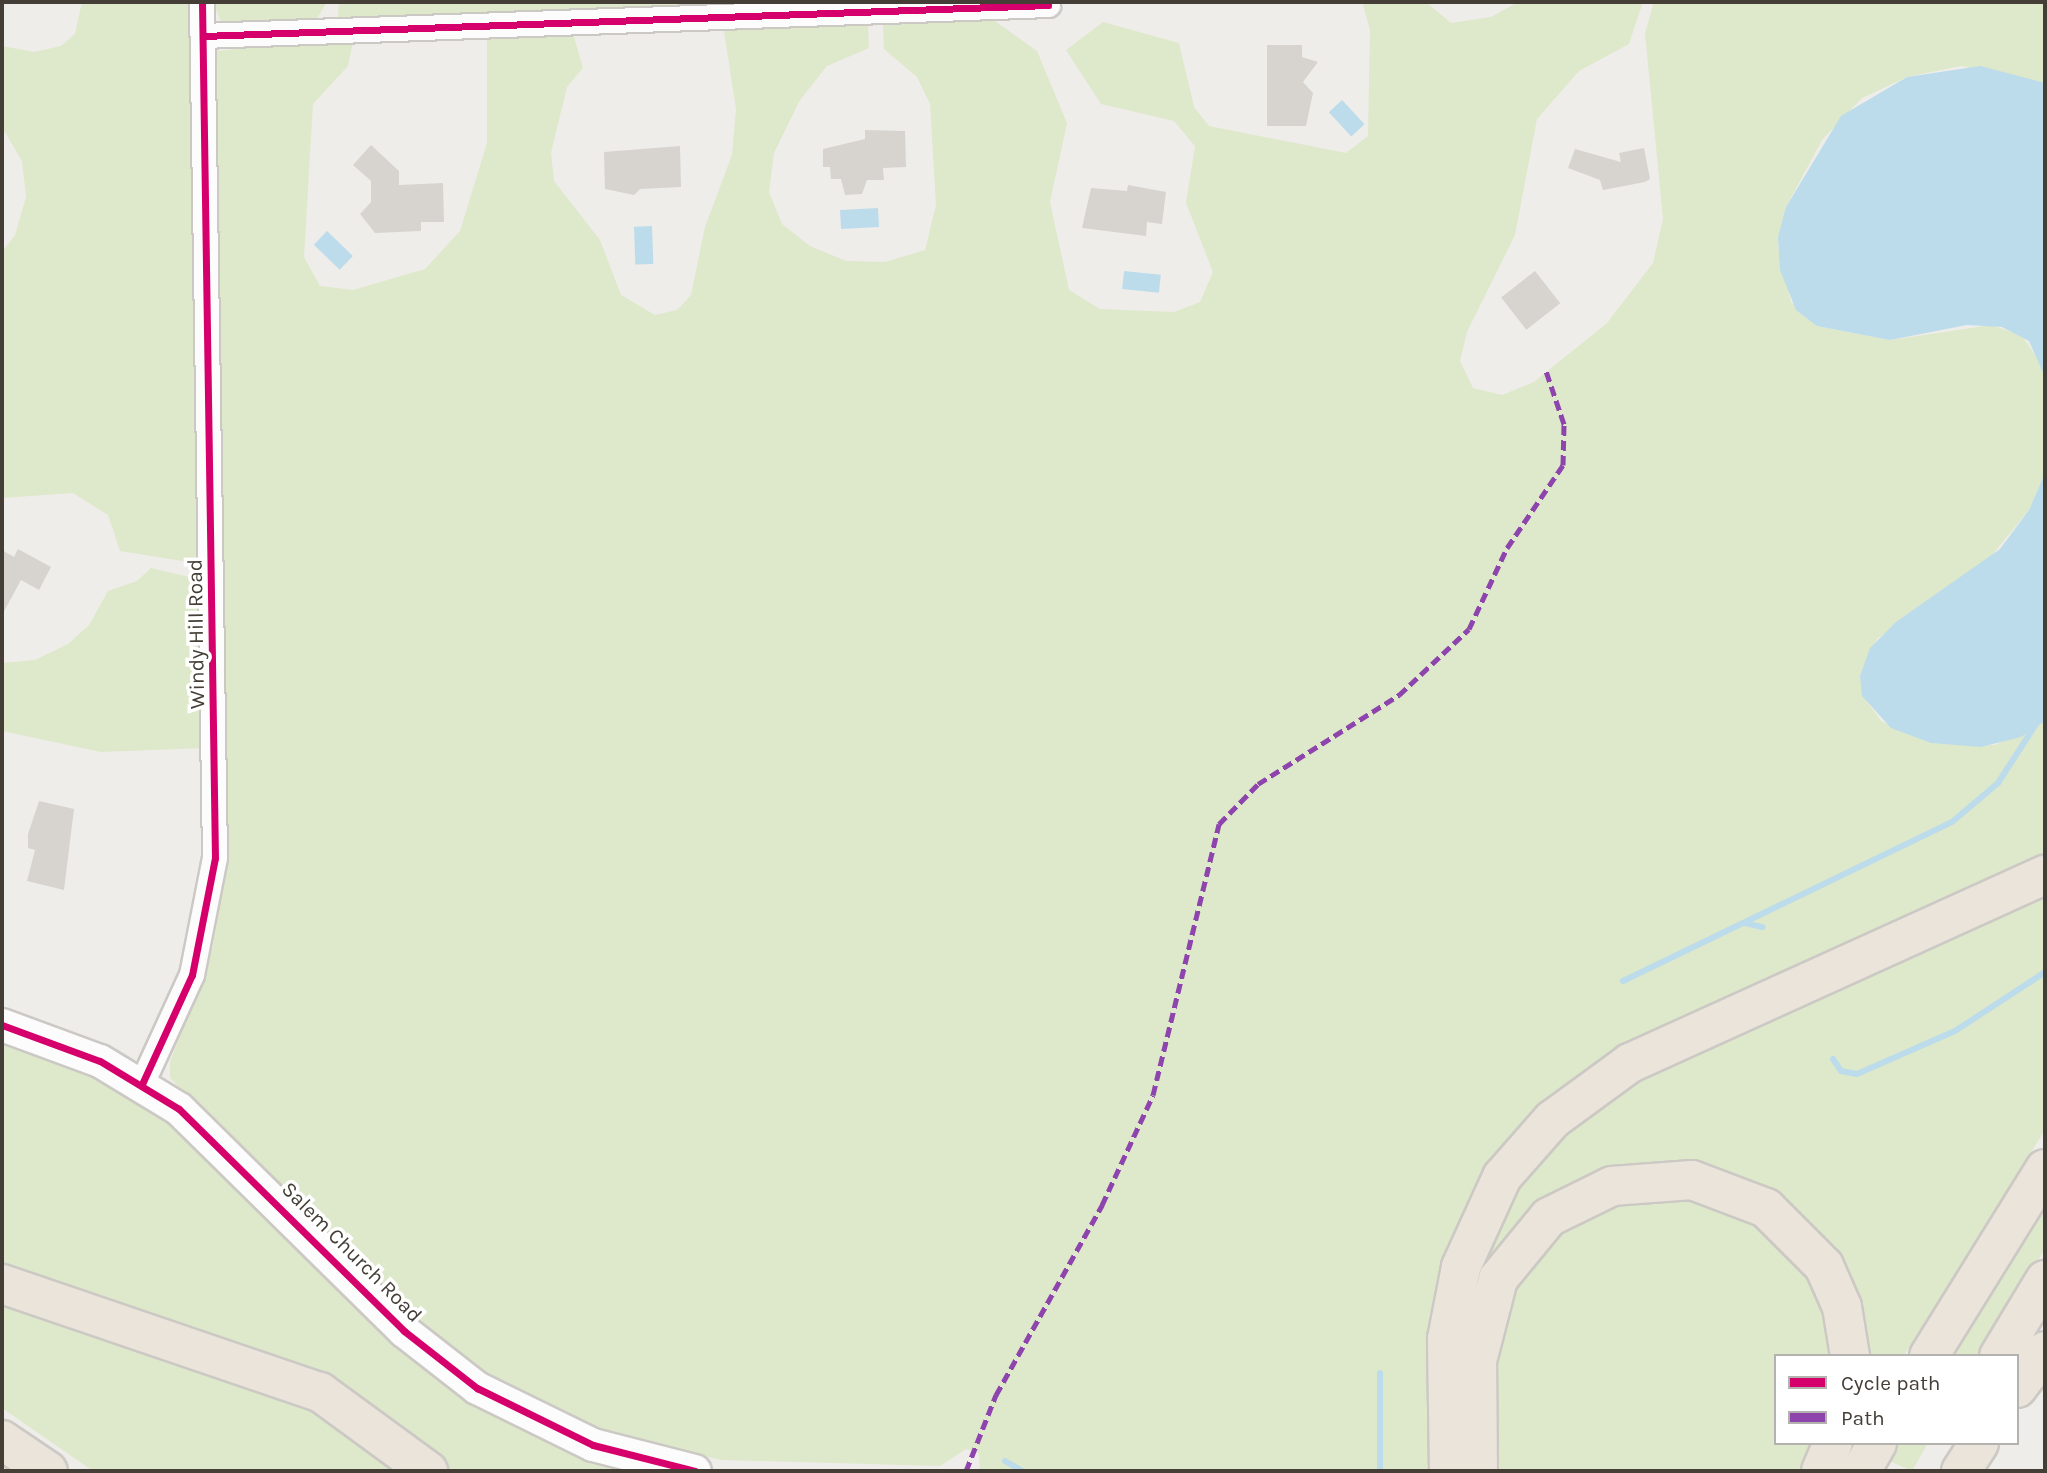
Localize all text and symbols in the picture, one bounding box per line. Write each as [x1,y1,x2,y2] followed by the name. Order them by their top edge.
[182,559,210,709] street label: Windy Hill Road
[277,1177,427,1327] street label: Salem Church Road
[1774,1354,2019,1445] legend
[1841,1371,1941,1395] text: Cycle path
[1841,1406,1885,1430] text: Path

